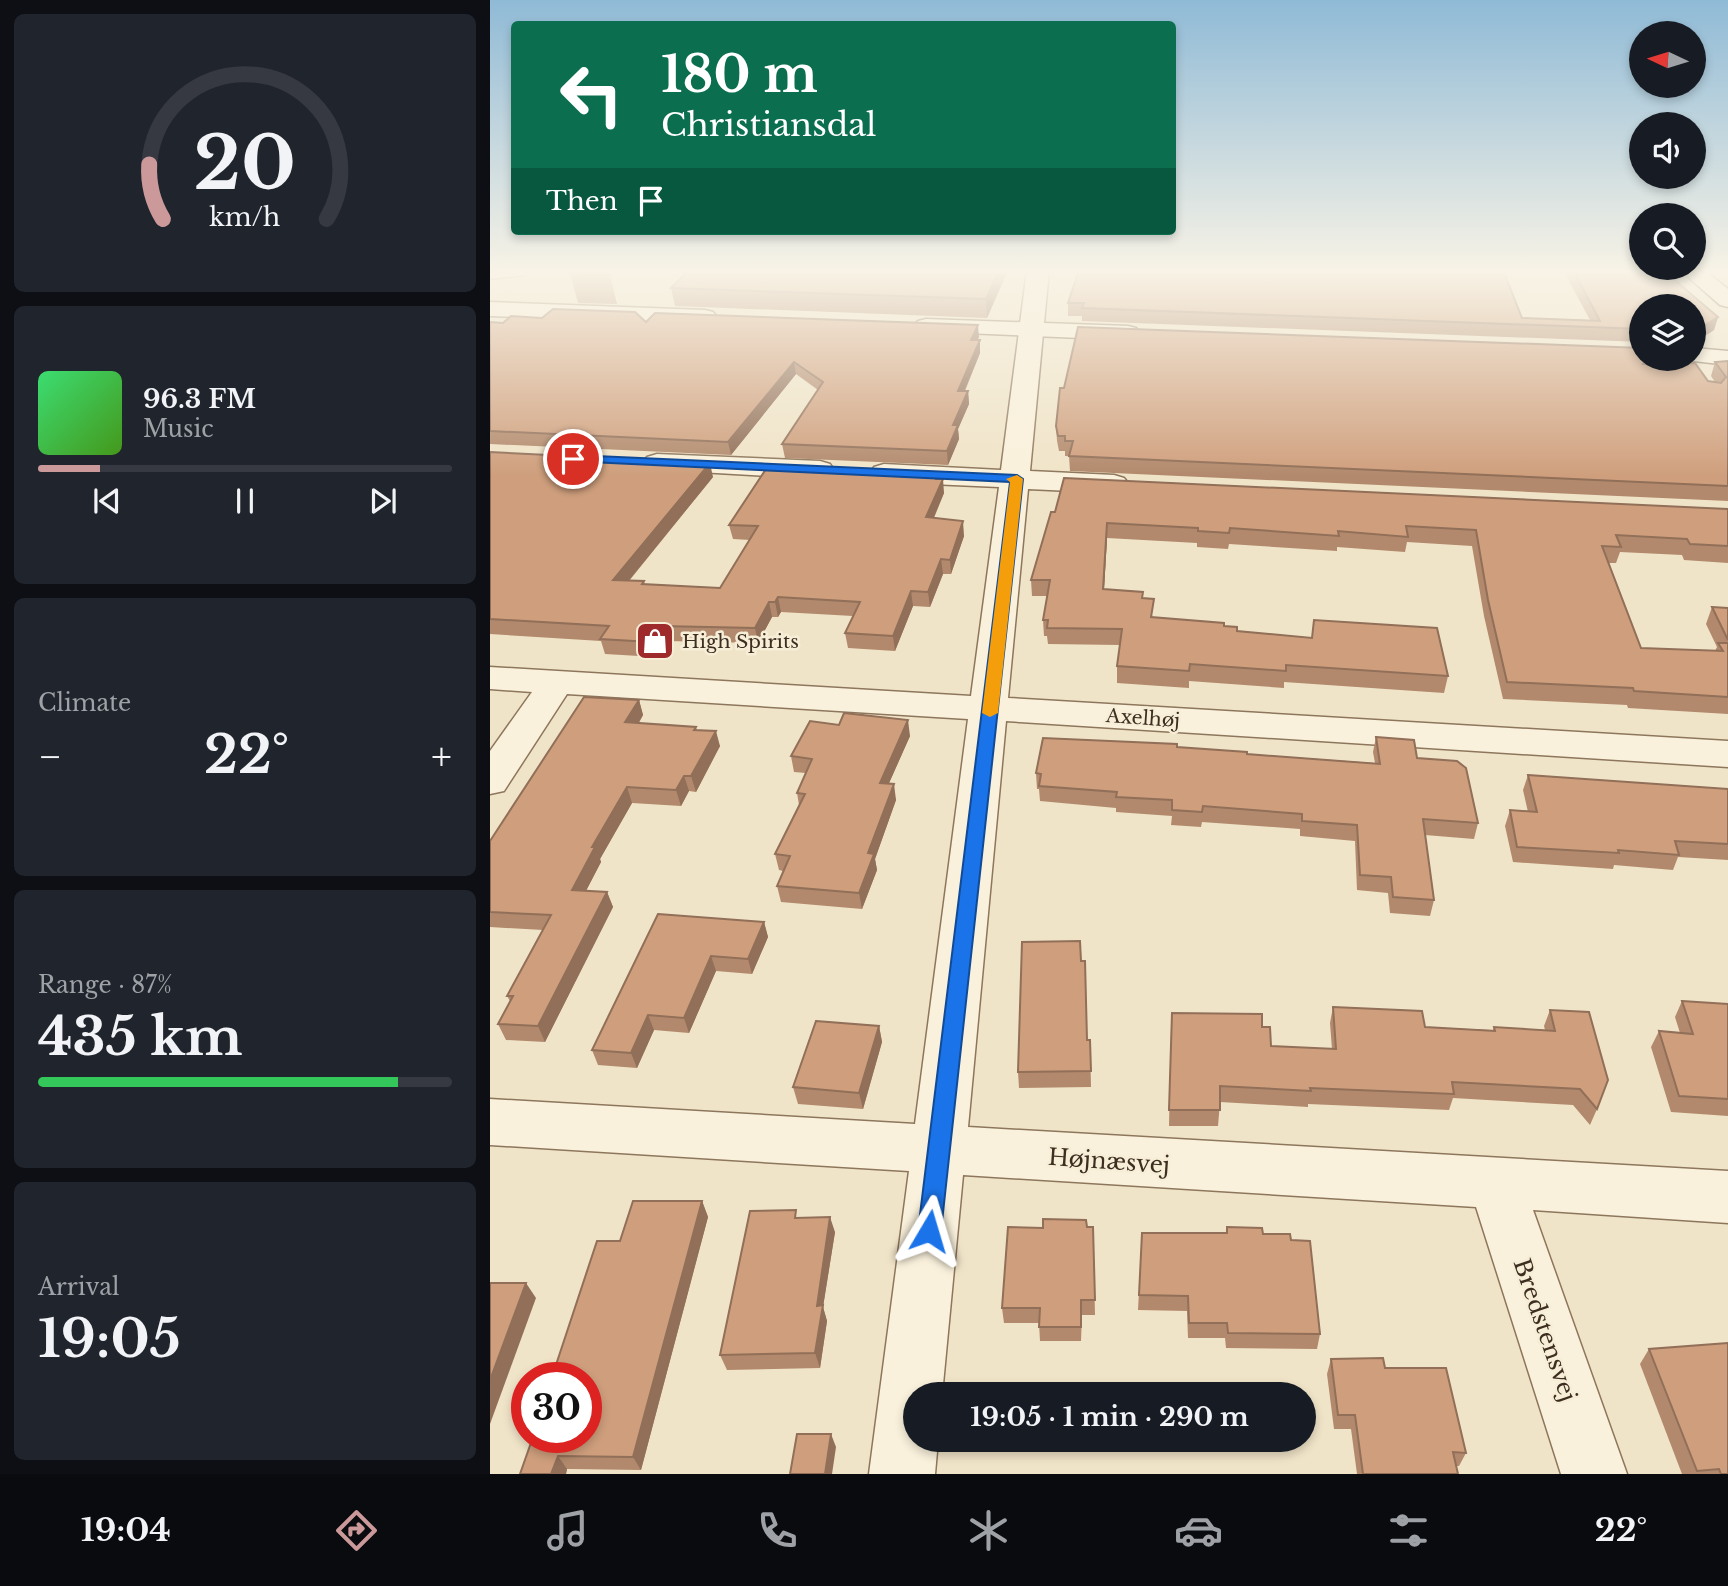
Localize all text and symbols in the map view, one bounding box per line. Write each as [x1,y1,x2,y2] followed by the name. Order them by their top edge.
[1629,21,1706,98] north arrow
[1629,21,1706,371] map controls
[661,44,818,105] text: 180 m
[546,49,637,140] icon: left
[661,105,876,145] text: Christiansdal
[1629,112,1706,189] button: sound
[194,118,296,209] text: 20
[632,182,670,220] icon: arrive
[546,185,618,217] text: Then
[210,202,280,233] text: km/h
[1629,203,1706,280] button: search
[1629,294,1706,371] button: layers
[143,383,256,415] text: 96.3 FM
[143,415,214,443] text: Music
[543,429,603,489] pin
[554,440,592,478] icon: arrive
[88,482,126,520] icon: previous
[226,482,264,520] icon: pause
[364,482,402,520] icon: next
[634,620,676,662] shop icon: High Spirits
[682,630,799,653] place label: High Spirits
[38,689,131,717] text: Climate
[1104,704,1181,732] street label: Axelhøj
[204,723,289,787] text: 22°
[38,733,62,780] text: −
[431,733,452,780] text: +
[38,971,172,999] text: Range · 87%
[38,1005,242,1069] text: 435 km
[1047,1143,1171,1179] street label: Højnæsvej
[892,1194,966,1268] position arrow
[1507,1255,1583,1405] street label: Bredstensvej
[38,1273,119,1301] text: Arrival
[38,1307,181,1371] text: 19:05
[511,1362,602,1453] speed limit sign: 30
[970,1401,1249,1433] text: 19:05 · 1 min · 290 m
[332,1506,381,1555] icon: directions
[543,1506,592,1555] icon: music
[753,1506,802,1555] icon: phone
[964,1506,1013,1555] icon: climate
[1174,1506,1223,1555] icon: car
[1384,1506,1433,1555] icon: filters
[81,1510,171,1550] text: 19:04
[1595,1510,1647,1550] text: 22°

